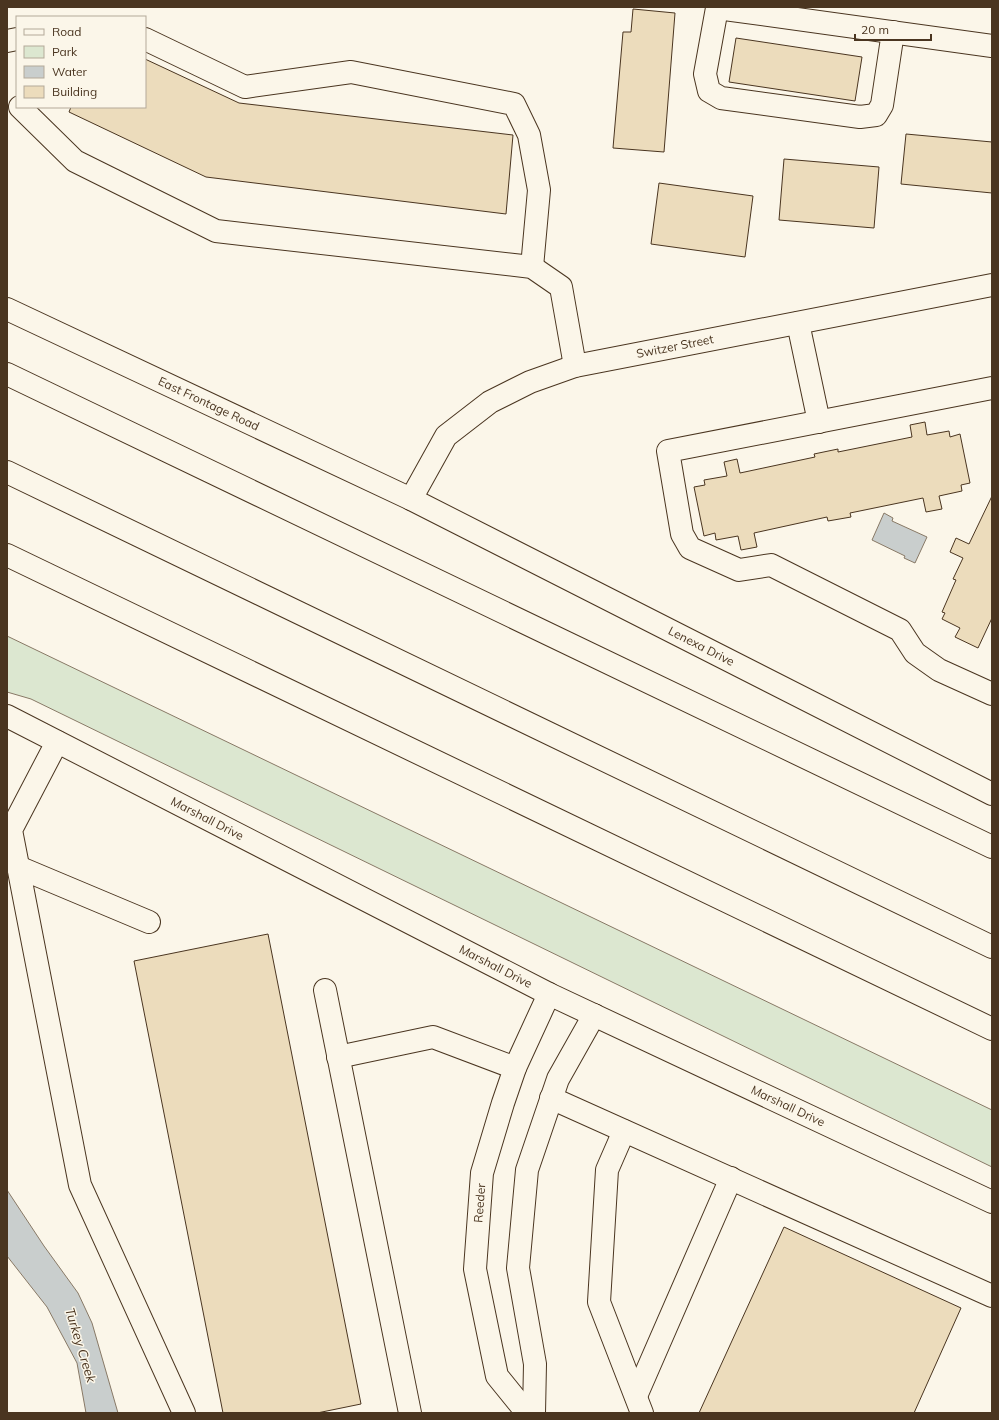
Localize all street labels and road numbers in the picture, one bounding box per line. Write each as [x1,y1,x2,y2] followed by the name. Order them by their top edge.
[635,331,715,361] street label: Switzer Street
[156,373,262,434] street label: East Frontage Road
[666,623,737,669] street label: Lenexa Drive
[168,793,246,843] street label: Marshall Drive
[457,941,535,991] street label: Marshall Drive
[749,1082,827,1129] street label: Marshall Drive
[470,1182,488,1223] street label: Reeder

